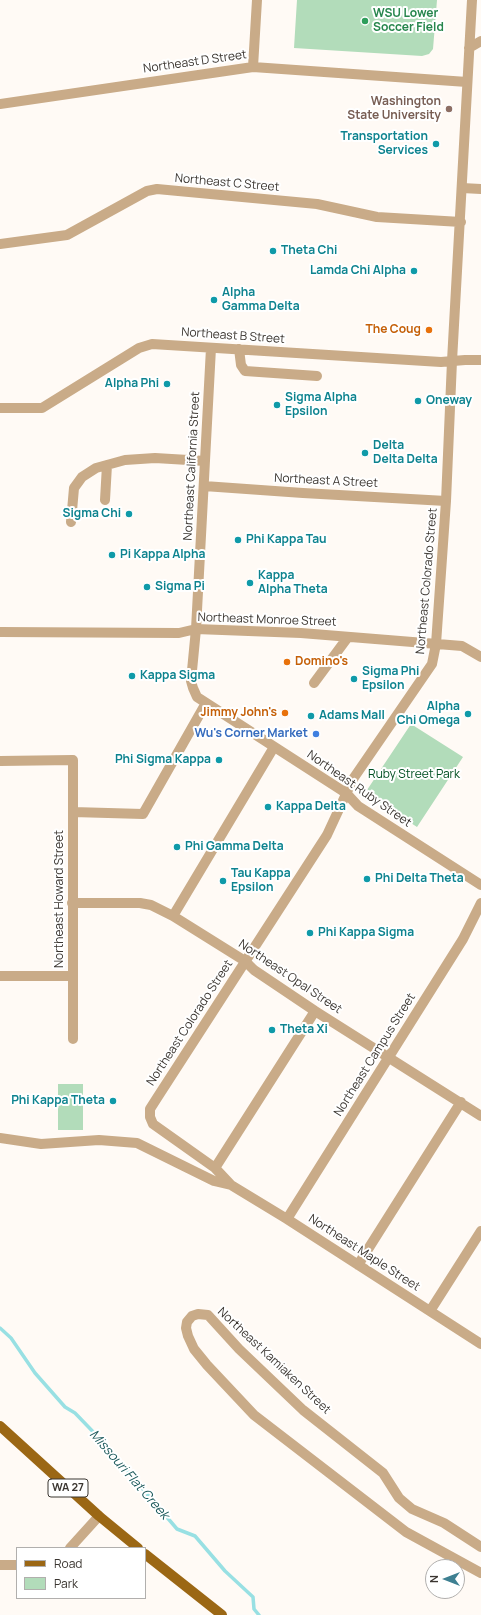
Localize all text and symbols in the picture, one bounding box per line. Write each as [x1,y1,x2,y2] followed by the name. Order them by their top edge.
[373,7,444,35] place label: WSU Lower Soccer Field
[360,16,370,26] marker: WSU Lower Soccer Field
[142,48,248,76] street label: Northeast D Street
[347,95,441,123] place label: Washington State University
[444,104,454,114] marker: Washington State University
[341,130,428,158] place label: Transportation Services
[431,139,441,149] marker: Transportation Services
[174,171,280,195] street label: Northeast C Street
[281,244,337,258] place label: Theta Chi
[268,246,278,256] marker: Theta Chi
[310,264,406,278] place label: Lamda Chi Alpha
[409,266,419,276] marker: Lamda Chi Alpha
[222,286,300,314] place label: Alpha Gamma Delta
[209,295,219,305] marker: Alpha Gamma Delta
[365,323,421,337] place label: The Coug
[181,325,285,347] street label: Northeast B Street
[424,325,434,335] marker: The Coug
[105,377,159,391] place label: Alpha Phi
[162,379,172,389] marker: Alpha Phi
[181,391,203,541] street label: Northeast California Street
[285,391,357,419] place label: Sigma Alpha Epsilon
[426,394,472,408] place label: Oneway
[413,396,423,406] marker: Oneway
[272,400,282,410] marker: Sigma Alpha Epsilon
[373,439,438,467] place label: Delta Delta Delta
[360,448,370,458] marker: Delta Delta Delta
[274,471,378,491] street label: Northeast A Street
[63,507,121,521] place label: Sigma Chi
[413,507,441,655] street label: Northeast Colorado Street
[124,509,134,519] marker: Sigma Chi
[246,533,327,547] place label: Phi Kappa Tau
[233,535,243,545] marker: Phi Kappa Tau
[120,548,205,562] place label: Pi Kappa Alpha
[107,550,117,560] marker: Pi Kappa Alpha
[258,569,328,597] place label: Kappa Alpha Theta
[245,578,255,588] marker: Kappa Alpha Theta
[155,580,205,594] place label: Sigma Pi
[142,582,152,592] marker: Sigma Pi
[197,610,337,630] street label: Northeast Monroe Street
[295,655,348,669] place label: Domino's
[282,657,292,667] marker: Domino's
[362,665,419,693] place label: Sigma Phi Epsilon
[140,669,215,683] place label: Kappa Sigma
[127,671,137,681] marker: Kappa Sigma
[349,674,359,684] marker: Sigma Phi Epsilon
[397,700,460,728] place label: Alpha Chi Omega
[201,706,277,720] place label: Jimmy John's
[280,708,290,718] marker: Jimmy John's
[319,709,385,723] place label: Adams Mall
[463,709,473,719] marker: Alpha Chi Omega
[306,711,316,721] marker: Adams Mall
[194,727,308,741] place label: Wu's Corner Market
[311,729,321,739] marker: Wu's Corner Market
[304,748,414,830] street label: Northeast Ruby Street
[115,753,211,767] place label: Phi Sigma Kappa
[214,755,224,765] marker: Phi Sigma Kappa
[368,768,460,782] park label: Ruby Street Park
[276,800,346,814] place label: Kappa Delta
[263,802,273,812] marker: Kappa Delta
[53,830,67,968] street label: Northeast Howard Street
[185,840,284,854] place label: Phi Gamma Delta
[172,842,182,852] marker: Phi Gamma Delta
[231,867,291,895] place label: Tau Kappa Epsilon
[375,872,464,886] place label: Phi Delta Theta
[362,874,372,884] marker: Phi Delta Theta
[218,876,228,886] marker: Tau Kappa Epsilon
[318,926,414,940] place label: Phi Kappa Sigma
[305,928,315,938] marker: Phi Kappa Sigma
[236,937,344,1017] street label: Northeast Opal Street
[144,958,236,1088] street label: Northeast Colorado Street
[331,991,419,1119] street label: Northeast Campus Street
[280,1023,328,1037] place label: Theta Xi
[267,1025,277,1035] marker: Theta Xi
[11,1094,105,1108] place label: Phi Kappa Theta
[108,1096,118,1106] marker: Phi Kappa Theta
[306,1212,422,1294] street label: Northeast Maple Street
[214,1305,334,1417] street label: Northeast Kamiaken Street
[86,1427,172,1523] water label: Missouri Flat Creek
[48,1479,88,1497] road number: WA 27
[16,1547,146,1599] legend
[54,1555,82,1572] text: Road
[425,1559,465,1599] north arrow
[54,1575,78,1592] text: Park
[426,1575,441,1583] text: N

